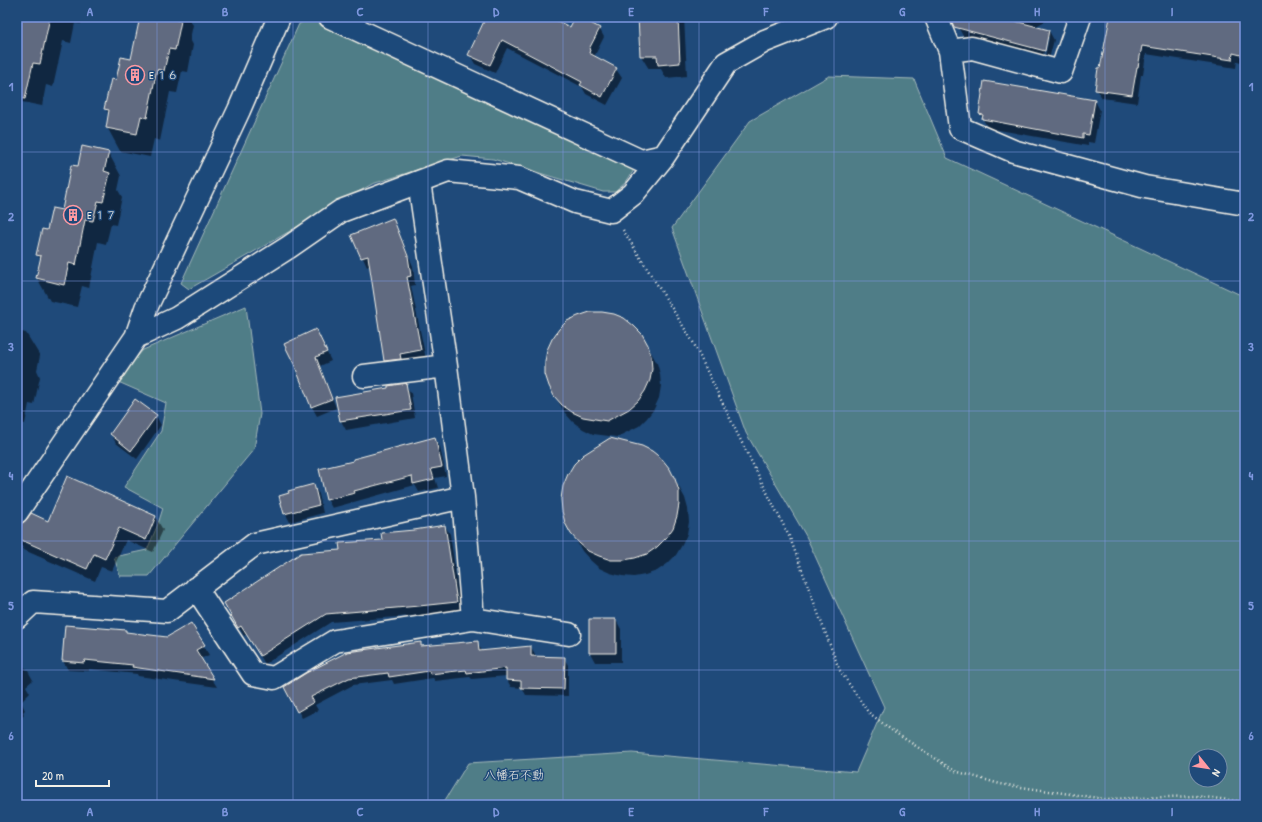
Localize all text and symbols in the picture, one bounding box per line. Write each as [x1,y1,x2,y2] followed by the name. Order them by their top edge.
[87,2,94,20] text: A
[222,2,229,20] text: B
[356,2,364,20] text: C
[493,2,500,20] text: D
[628,2,634,20] text: E
[763,2,770,20] text: F
[899,2,906,20] text: G
[1034,2,1040,20] text: H
[1170,2,1174,20] text: I
[124,64,146,86] building icon: E １６
[149,68,178,82] place label: E １６
[9,77,14,95] text: 1
[1249,77,1254,95] text: 1
[62,204,84,226] building icon: E １７
[8,207,15,225] text: 2
[1248,207,1255,225] text: 2
[87,208,116,222] place label: E １７
[8,337,14,355] text: 3
[1248,337,1254,355] text: 3
[9,466,14,484] text: 4
[1249,466,1254,484] text: 4
[8,596,14,614] text: 5
[1248,596,1254,614] text: 5
[8,726,14,744] text: 6
[1248,726,1254,744] text: 6
[1188,748,1228,788] north arrow
[36,762,109,788] scale bar
[484,766,544,783] district label: 八幡石不動
[42,767,64,784] text: 20 m
[1209,767,1224,779] text: N
[87,802,94,820] text: A
[222,802,229,820] text: B
[356,802,364,820] text: C
[493,802,500,820] text: D
[628,802,634,820] text: E
[763,802,770,820] text: F
[899,802,906,820] text: G
[1034,802,1040,820] text: H
[1170,802,1174,820] text: I

